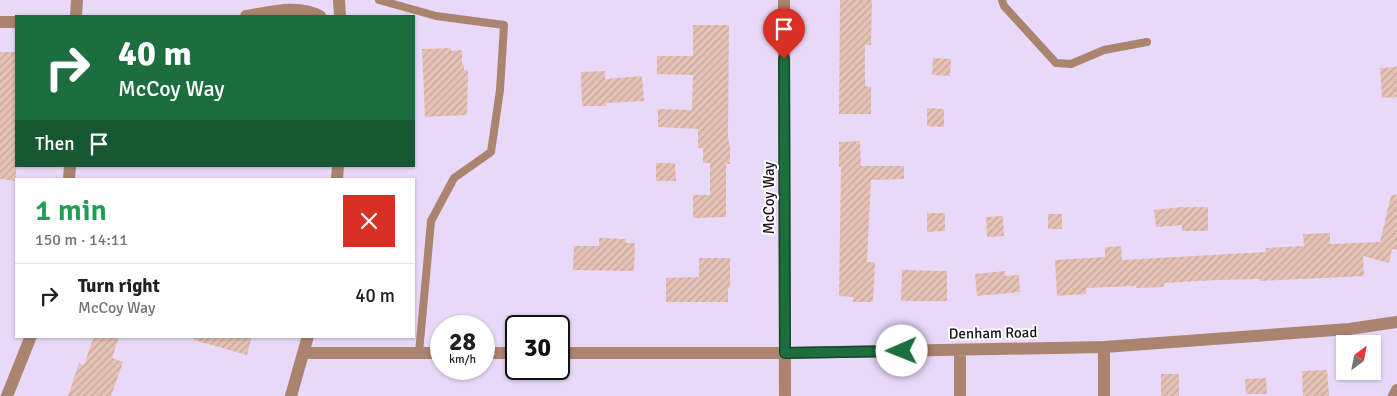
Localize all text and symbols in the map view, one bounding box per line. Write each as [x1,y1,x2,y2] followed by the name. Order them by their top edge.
[763,8,805,59] pin
[770,15,798,43] icon: arrive
[118,32,192,75] text: 40 m
[35,35,100,100] icon: right
[118,75,225,102] text: McCoy Way
[85,130,113,158] icon: arrive
[35,132,75,156] text: Then
[760,162,778,234] street label: McCoy Way
[35,192,107,229] text: 1 min
[343,195,395,247] button: close
[35,230,128,250] text: 150 m · 14:11
[78,274,160,298] text: Turn right
[35,282,63,310] icon: right
[355,284,395,308] text: 40 m
[78,298,155,318] text: McCoy Way
[505,315,570,380] speed limit sign: 30
[949,323,1037,343] street label: Denham Road
[875,324,927,376] position arrow
[449,326,476,357] text: 28
[1336,335,1381,380] north arrow
[1336,335,1381,380] map controls
[449,352,476,367] text: km/h

